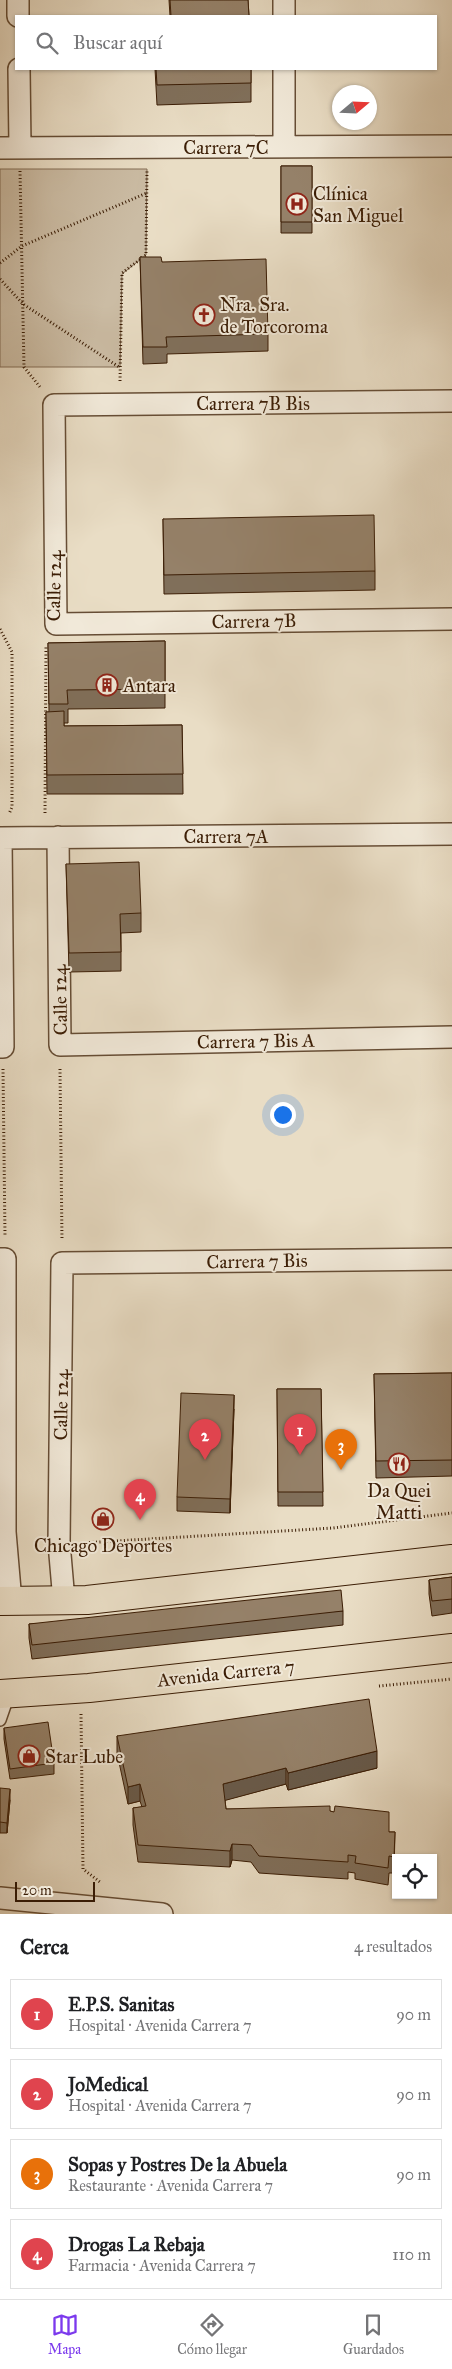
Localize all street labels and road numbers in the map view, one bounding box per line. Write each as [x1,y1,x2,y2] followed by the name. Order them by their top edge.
[183,136,269,159] street label: Carrera 7C
[196,392,310,415] street label: Carrera 7B Bis
[42,550,66,622] street label: Calle 124
[211,609,297,633] street label: Carrera 7B
[183,825,269,848] street label: Carrera 7A
[48,964,72,1036] street label: Calle 124
[197,1028,315,1054] street label: Carrera 7 Bis A
[206,1249,308,1273] street label: Carrera 7 Bis
[49,1369,73,1441] street label: Calle 124
[155,1654,296,1692] street label: Avenida Carrera 7

